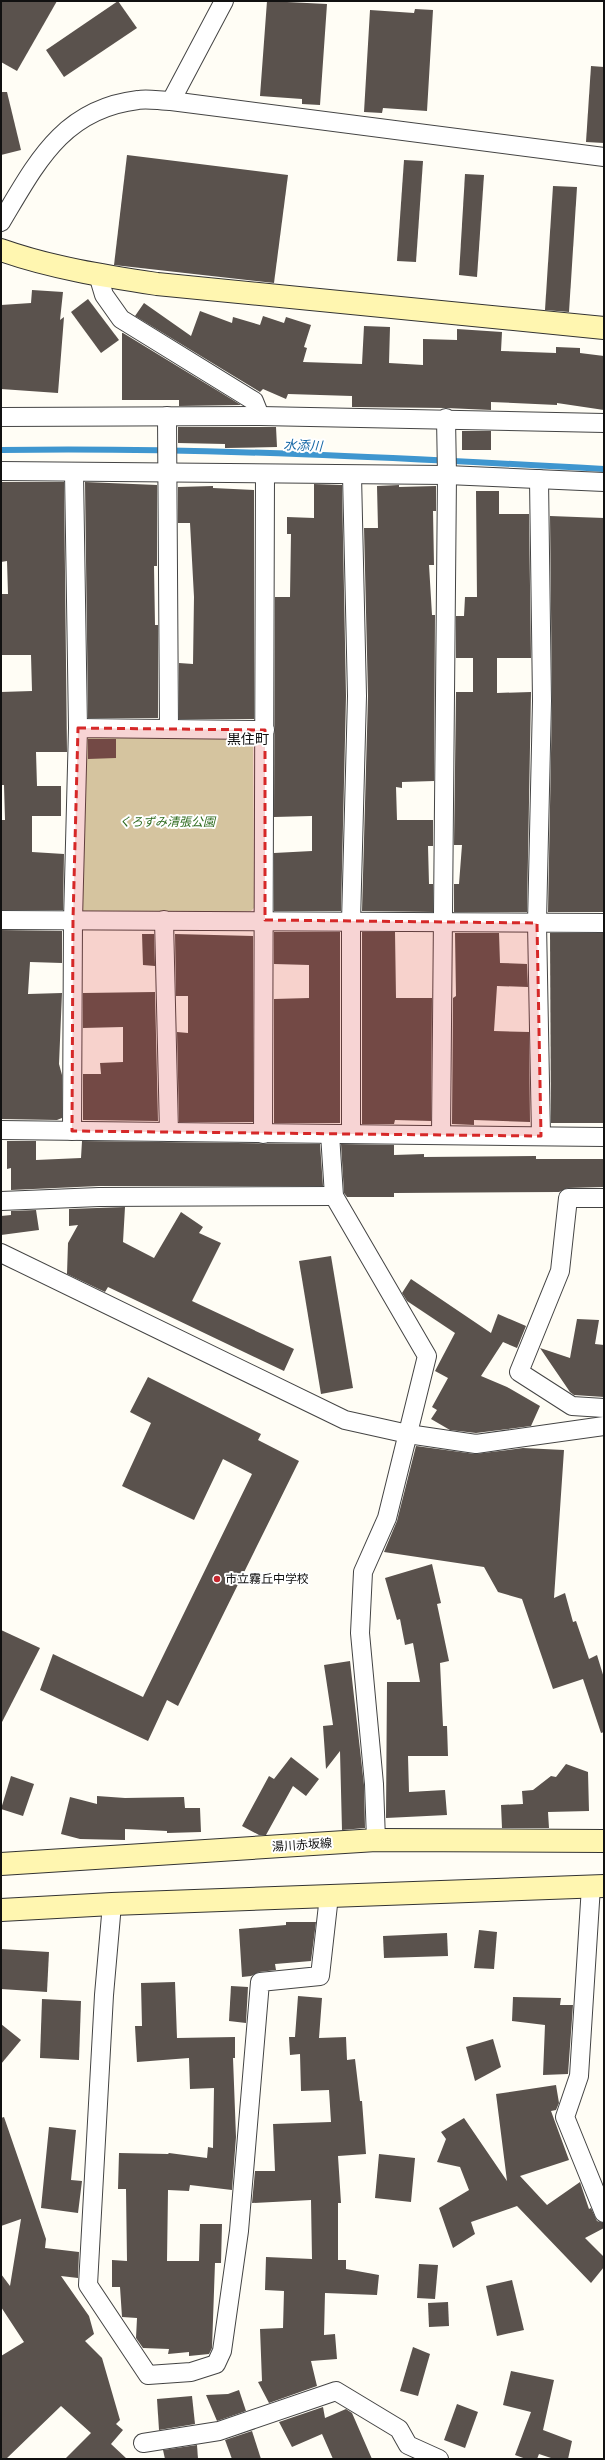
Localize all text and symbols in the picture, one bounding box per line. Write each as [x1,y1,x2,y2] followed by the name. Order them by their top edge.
[283,435,325,455] water label: 水添川
[227,729,269,748] district label: 黒住町
[119,814,217,829] park label: くろずみ清張公園
[225,1571,309,1586] place label: 市立霧丘中学校
[212,1574,222,1584] marker: 市立霧丘中学校
[272,1835,332,1854] street label: 湯川赤坂線

